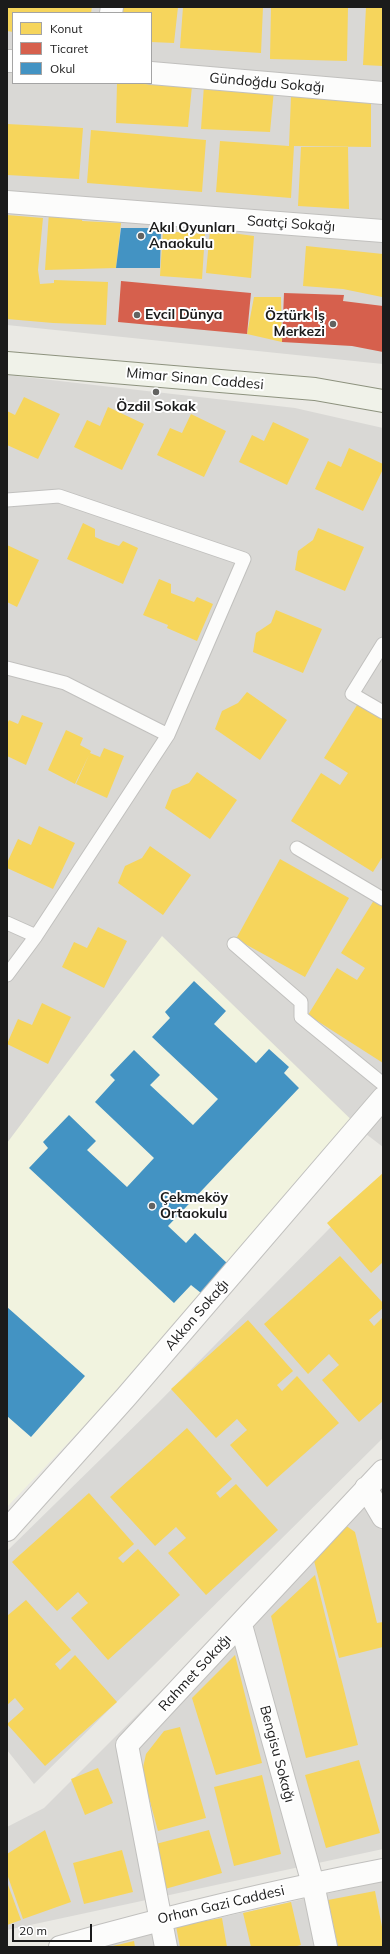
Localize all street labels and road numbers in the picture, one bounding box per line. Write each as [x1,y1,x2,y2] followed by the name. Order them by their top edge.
[209,70,325,96] street label: Gündoğdu Sokağı
[246,213,336,235] street label: Saatçi Sokağı
[126,365,264,393] street label: Mimar Sinan Caddesi
[162,1276,232,1354] street label: Akkon Sokağı
[155,1631,235,1715] street label: Rahmet Sokağı
[256,1704,298,1804] street label: Bengisu Sokağı
[156,1882,286,1928] street label: Orhan Gazi Caddesi

